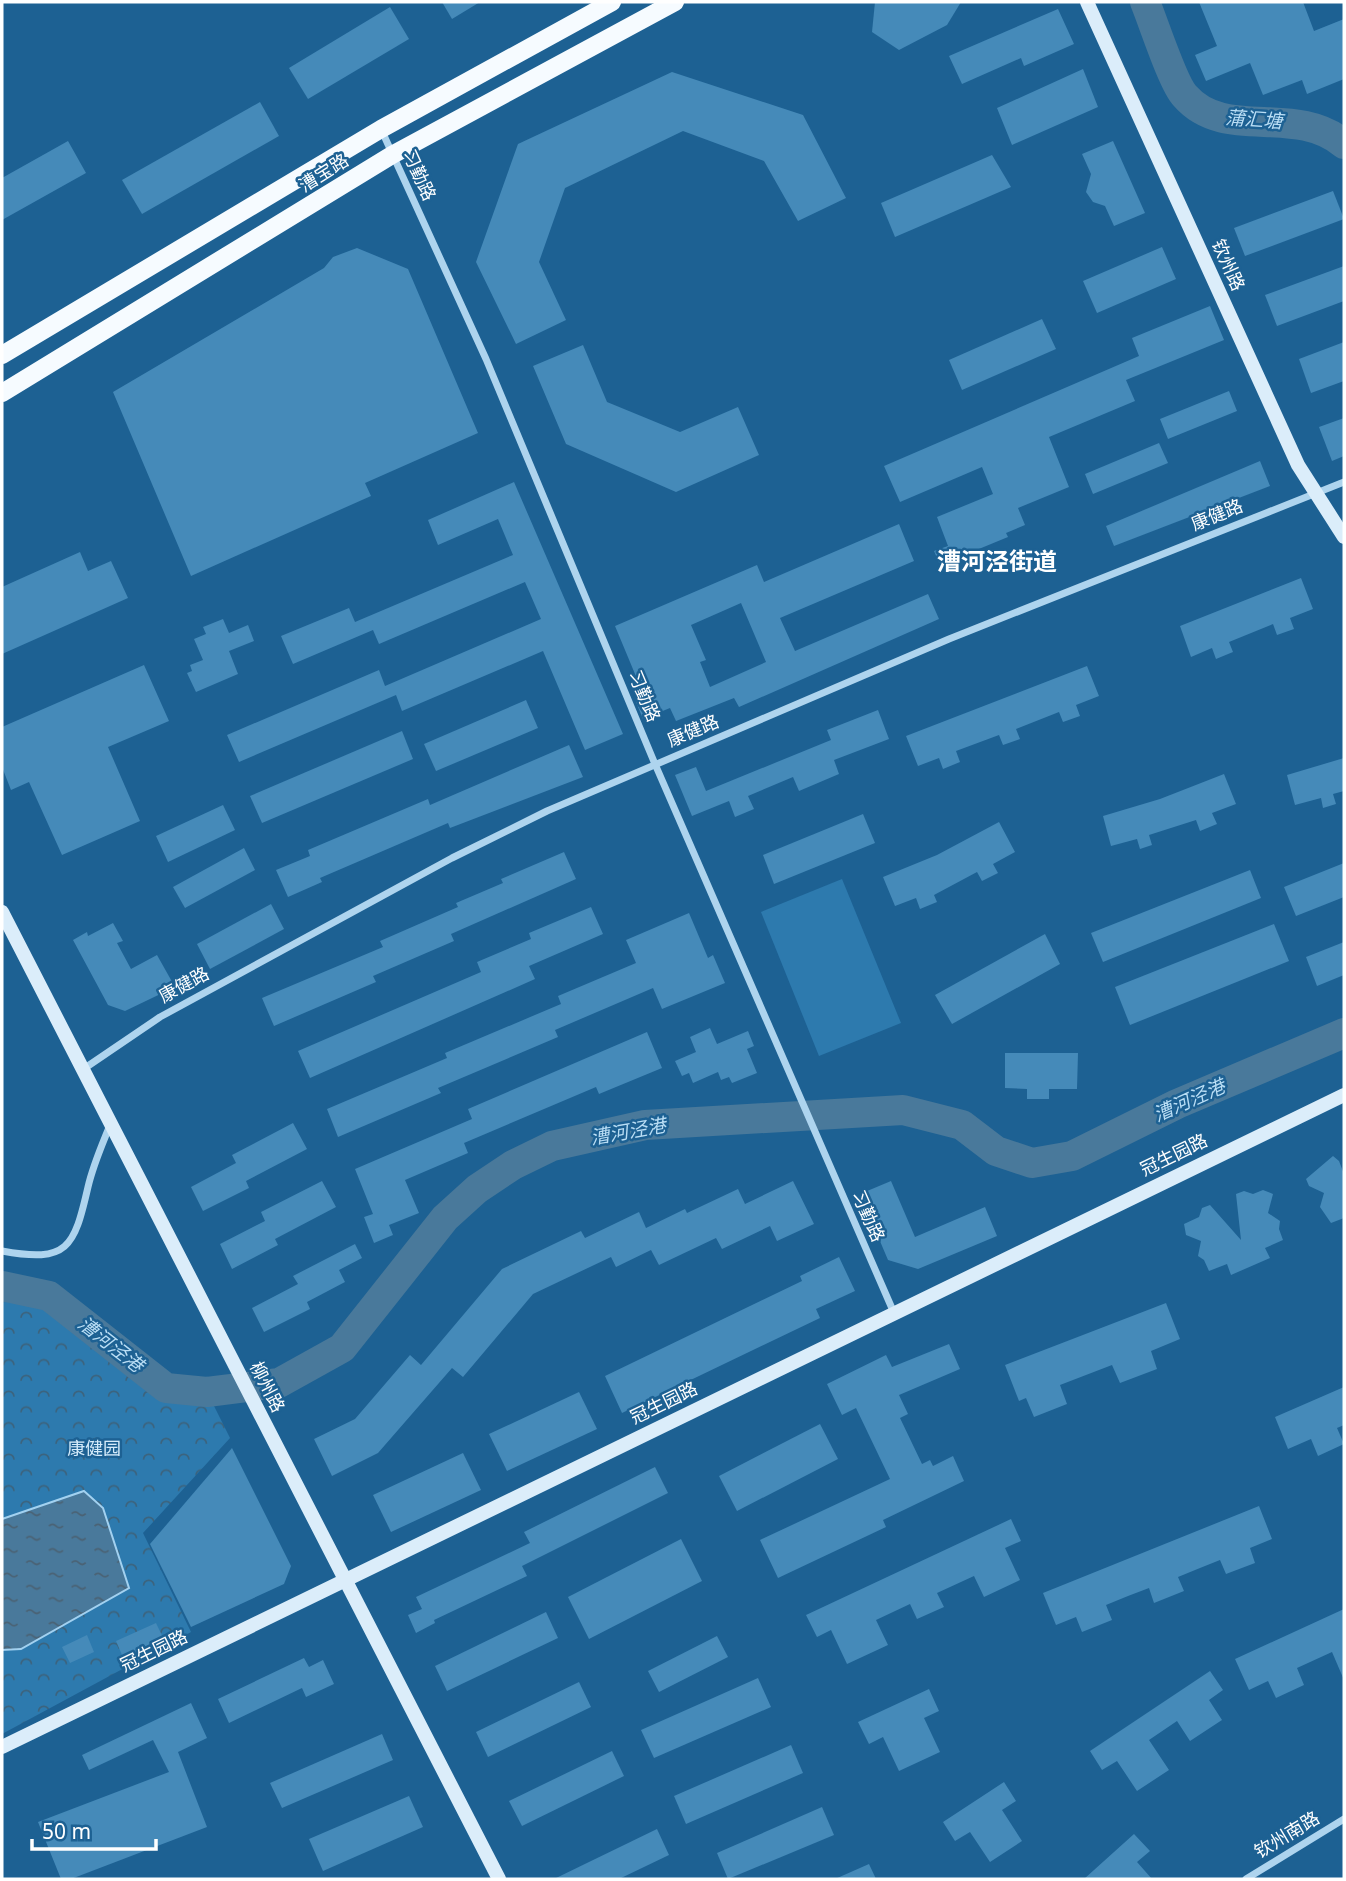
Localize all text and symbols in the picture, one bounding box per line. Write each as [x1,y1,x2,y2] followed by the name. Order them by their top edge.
[1225,104,1286,134] water label: 蒲汇塘
[398,145,442,204] street label: 习勤路
[294,148,353,197] street label: 漕宝路
[1207,235,1251,294] street label: 钦州路
[1187,493,1246,535] street label: 康健路
[937,544,1057,577] district label: 漕河泾街道
[623,666,667,725] street label: 习勤路
[663,708,722,752] street label: 康健路
[154,961,213,1008] street label: 康健路
[1149,1071,1232,1127] water label: 漕河泾港
[588,1111,671,1150] water label: 漕河泾港
[1136,1128,1211,1181] street label: 冠生园路
[847,1186,891,1245] street label: 习勤路
[73,1310,151,1379] water label: 漕河泾港
[245,1357,291,1416] street label: 柳州路
[626,1376,701,1429] street label: 冠生园路
[67,1436,121,1460] park label: 康健园
[116,1624,191,1677] street label: 冠生园路
[1249,1805,1324,1863] street label: 钦州南路
[32,1808,156,1852] scale bar
[42,1817,91,1845] text: 50 m

